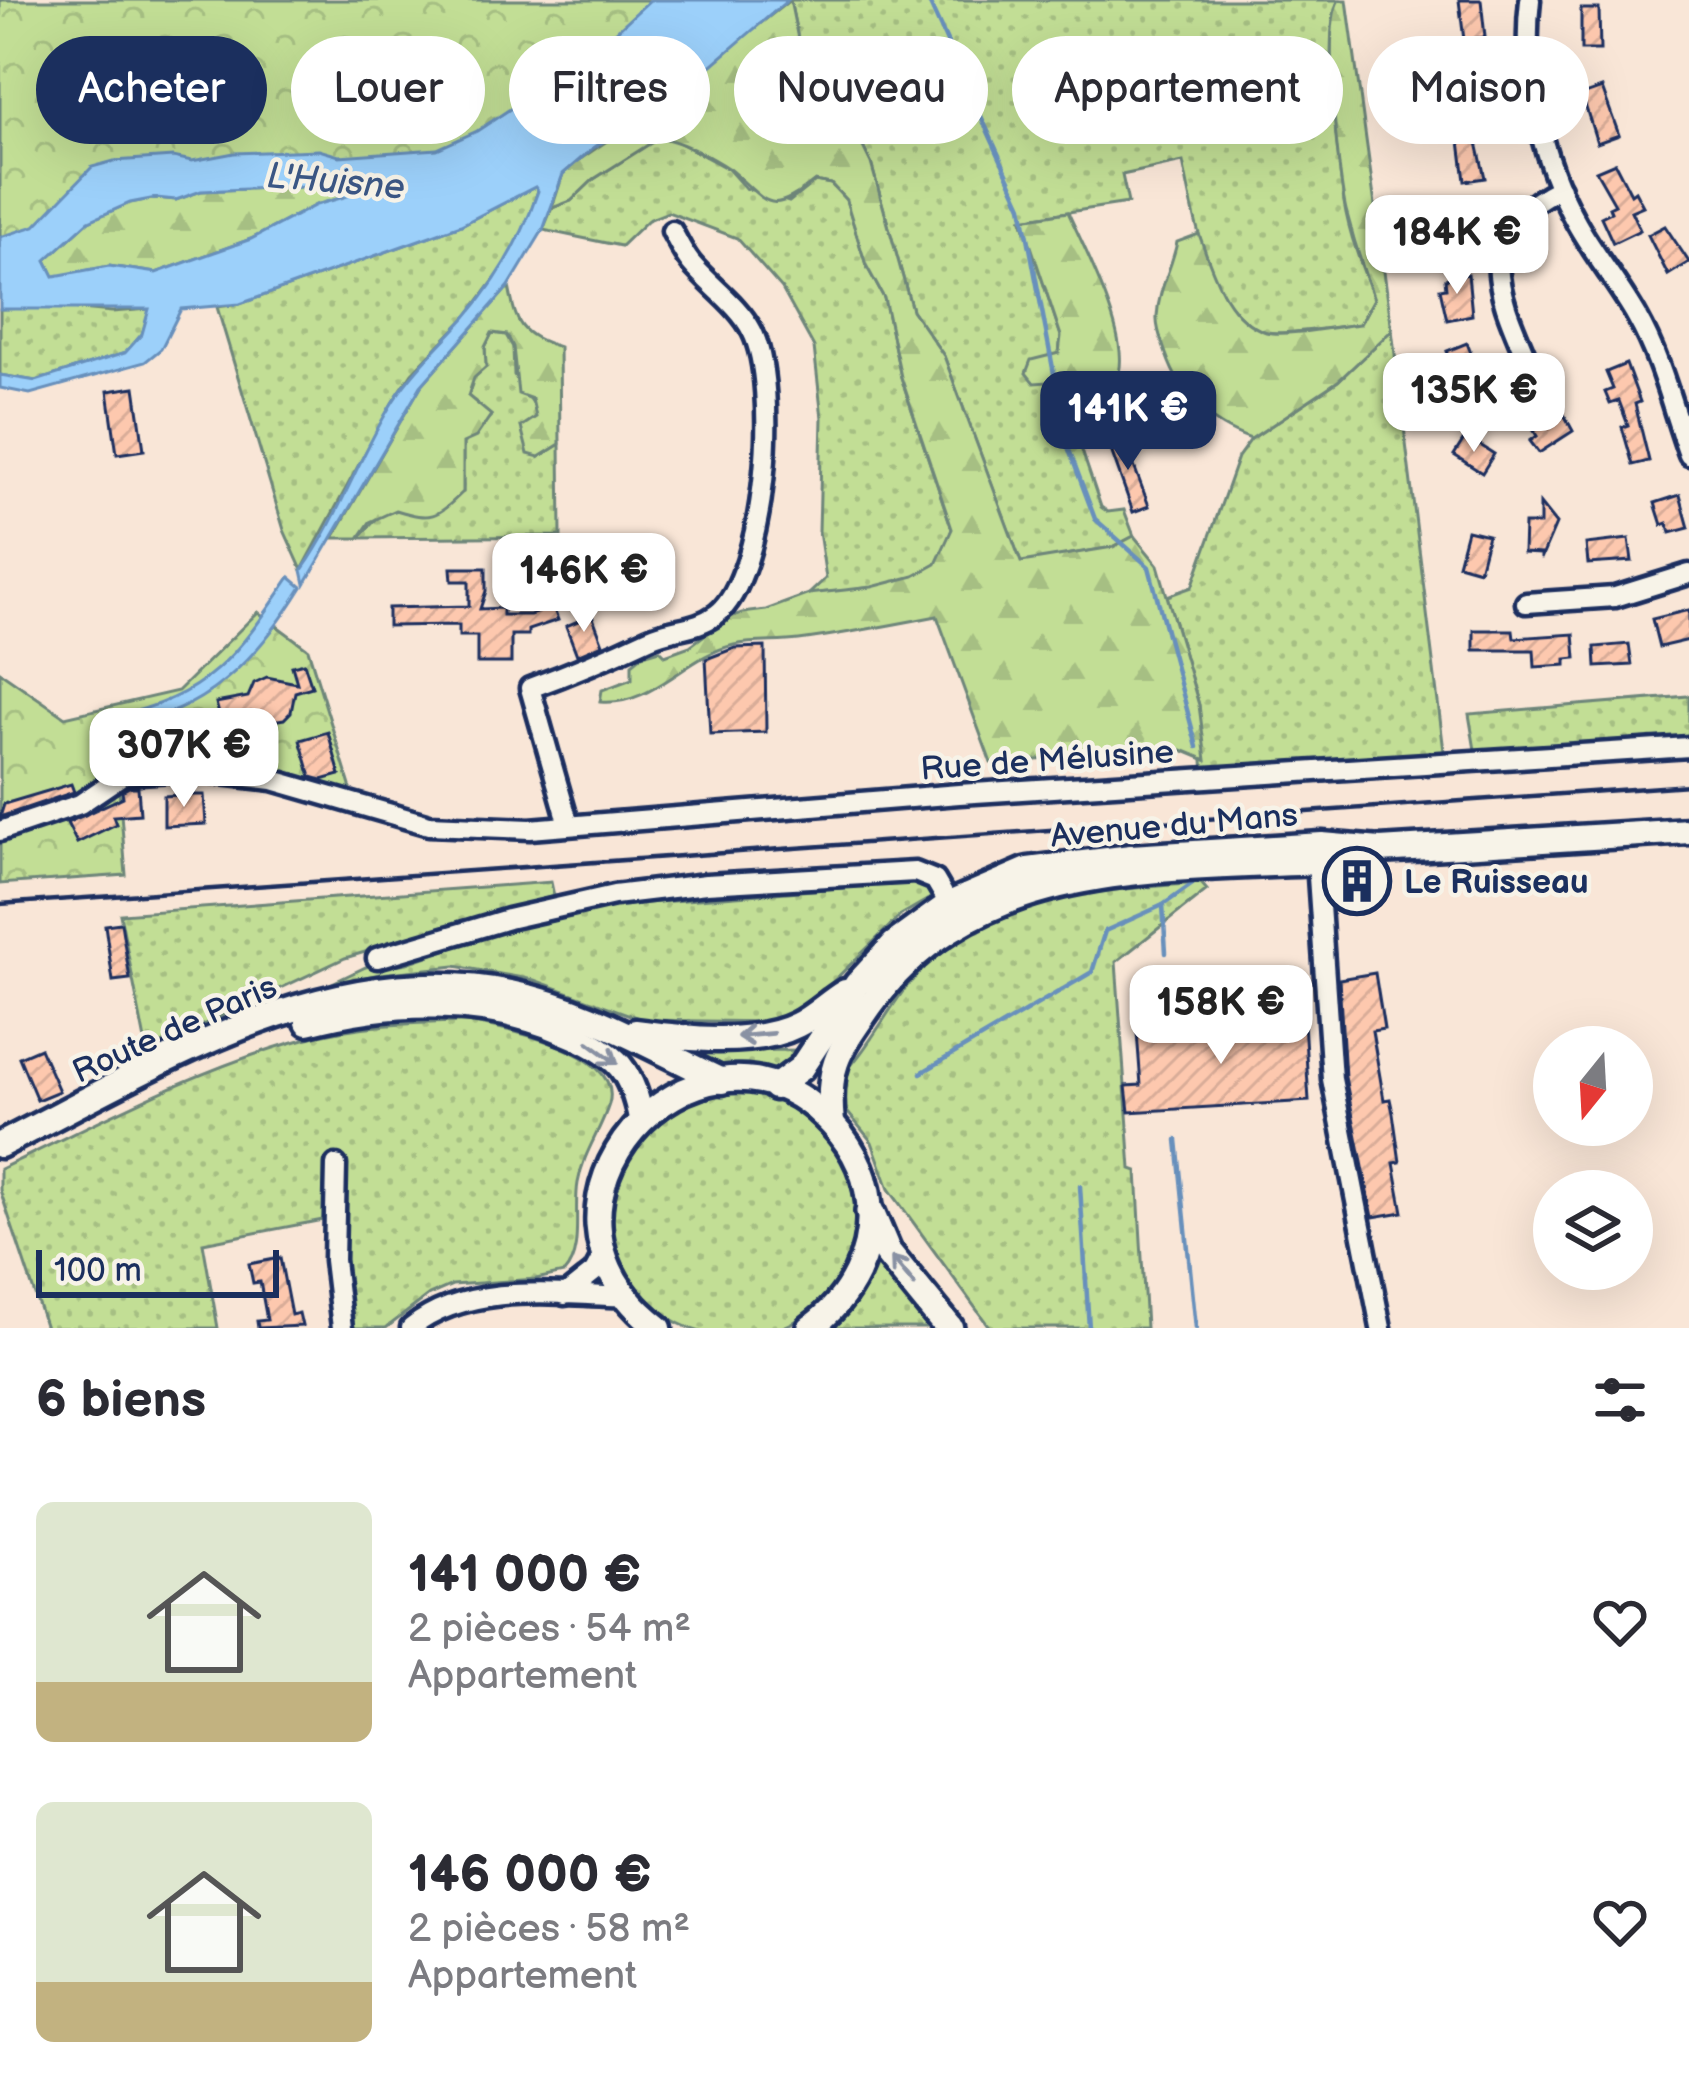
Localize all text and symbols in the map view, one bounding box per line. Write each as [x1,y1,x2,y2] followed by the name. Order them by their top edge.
[36,36,267,144] chip: Acheter
[291,36,485,144] chip: Louer
[509,36,710,144] chip: Filtres
[734,36,988,144] chip: Nouveau
[1012,36,1343,144] chip: Appartement
[1367,36,1589,144] chip: Maison
[265,155,407,210] water label: L'Huisne
[1359,195,1555,297] pin: 184K €
[1392,210,1522,257] text: 184K €
[1376,353,1572,455] pin: 135K €
[1410,368,1538,415] text: 135K €
[1030,371,1226,473] pin: 141K €
[1067,386,1189,433] text: 141K €
[486,533,682,635] pin: 146K €
[519,548,649,595] text: 146K €
[86,708,282,810] pin: 307K €
[116,723,252,770] text: 307K €
[919,732,1175,790] street label: Rue de Mélusine
[1049,795,1299,857] street label: Avenue du Mans
[1322,846,1392,916] building icon: Le Ruisseau
[1404,863,1588,903] place label: Le Ruisseau
[1123,965,1319,1067] pin: 158K €
[66,967,283,1093] street label: Route de Paris
[1157,980,1285,1027] text: 158K €
[736,1024,775,1047] one-way arrow
[1533,1026,1653,1146] north arrow
[1533,1026,1653,1290] map controls
[586,1040,618,1066] one-way arrow
[1533,1170,1653,1290] button: layers
[36,1244,279,1297] scale bar
[54,1251,142,1291] text: 100 m
[889,1256,917,1287] one-way arrow
[1587,1367,1653,1433] icon: filters
[36,1370,206,1431] text: 6 biens
[408,1545,641,1606] text: 141 000 €
[132,1550,276,1694] icon: home
[1587,1589,1653,1655] icon: heart
[408,1606,691,1653] text: 2 pièces · 54 m²
[408,1653,637,1700] text: Appartement
[408,1845,652,1906] text: 146 000 €
[132,1850,276,1994] icon: home
[1587,1889,1653,1955] icon: heart
[408,1906,690,1953] text: 2 pièces · 58 m²
[408,1953,637,2000] text: Appartement

